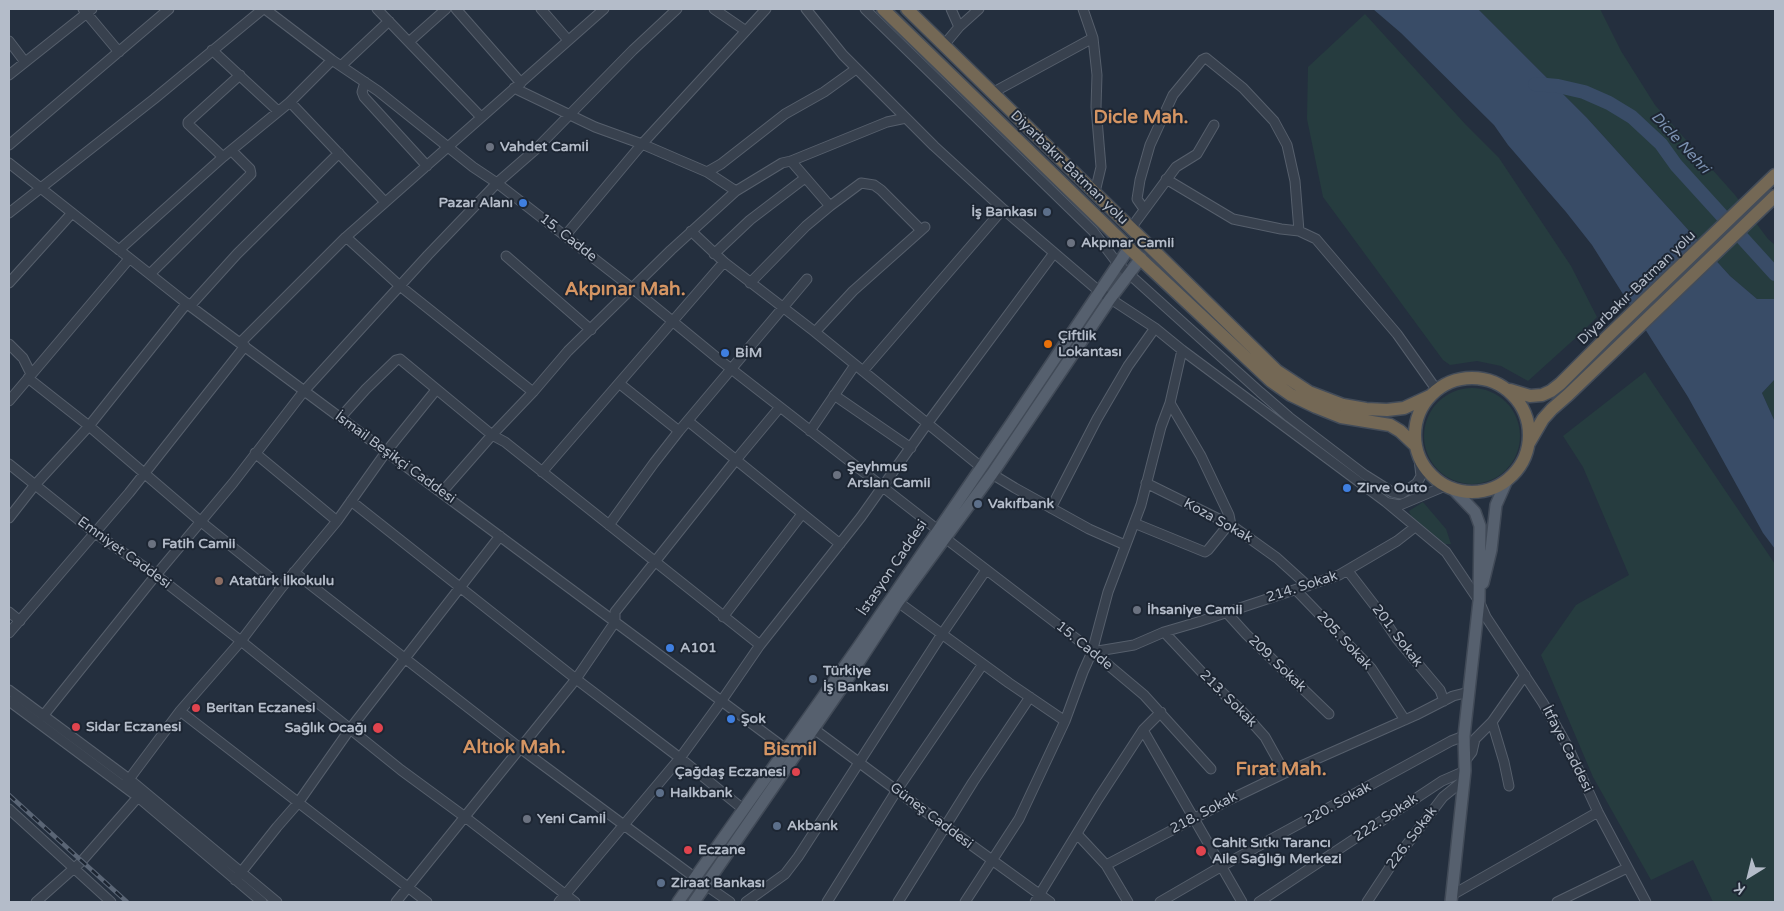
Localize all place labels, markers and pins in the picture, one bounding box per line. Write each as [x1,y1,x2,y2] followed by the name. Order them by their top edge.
[500,139,589,155] place label: Vahdet Camiİ
[484,141,496,153] marker: Vahdet Camiİ
[439,195,513,211] place label: Pazar Alanı
[517,197,529,209] marker: Pazar Alanı
[971,204,1037,220] place label: İş Bankası
[1041,206,1053,218] marker: İş Bankası
[1081,235,1174,251] place label: Akpınar Camii
[1065,237,1077,249] marker: Akpınar Camii
[1058,328,1122,361] place label: Çiftlik Lokantası
[1042,338,1054,350] marker: Çiftlik Lokantası
[735,345,762,361] place label: BİM
[719,347,731,359] marker: BİM
[847,459,930,492] place label: Şeyhmus Arslan Camii
[831,469,843,481] marker: Şeyhmus Arslan Camii
[1357,480,1427,496] place label: Zirve Outo
[1341,482,1353,494] marker: Zirve Outo
[988,496,1054,512] place label: Vakıfbank
[972,498,984,510] marker: Vakıfbank
[162,536,236,552] place label: Fatih Camii
[146,538,158,550] marker: Fatih Camii
[229,573,334,589] place label: Atatürk İlkokulu
[213,575,225,587] marker: Atatürk İlkokulu
[1147,602,1242,618] place label: İhsaniye Camii
[1131,604,1143,616] marker: İhsaniye Camii
[680,640,717,656] place label: A101
[664,642,676,654] marker: A101
[823,663,889,696] place label: Türkiye İş Bankası
[807,673,819,685] marker: Türkiye İş Bankası
[206,700,315,716] place label: Beritan Eczanesi
[190,702,202,714] marker: Beritan Eczanesi
[741,711,766,727] place label: Şok
[725,713,737,725] marker: Şok
[86,719,181,735] place label: Sidar Eczanesi
[285,720,367,736] place label: Sağlık Ocağı
[70,721,82,733] marker: Sidar Eczanesi
[371,721,385,735] marker: Sağlık Ocağı
[675,764,786,780] place label: Çağdaş Eczanesi
[790,766,802,778] marker: Çağdaş Eczanesi
[670,785,732,801] place label: Halkbank
[654,787,666,799] marker: Halkbank
[537,811,606,827] place label: Yeni Camiİ
[521,813,533,825] marker: Yeni Camiİ
[787,818,838,834] place label: Akbank
[771,820,783,832] marker: Akbank
[1212,835,1342,868] place label: Cahit Sıtkı Tarancı Aile Sağlığı Merkezi
[698,842,745,858] place label: Eczane
[682,844,694,856] marker: Eczane
[1194,844,1208,858] marker: Cahit Sıtkı Tarancı Aile Sağlığı Merkezi
[671,875,765,891] place label: Ziraat Bankası
[655,877,667,889] marker: Ziraat Bankası

